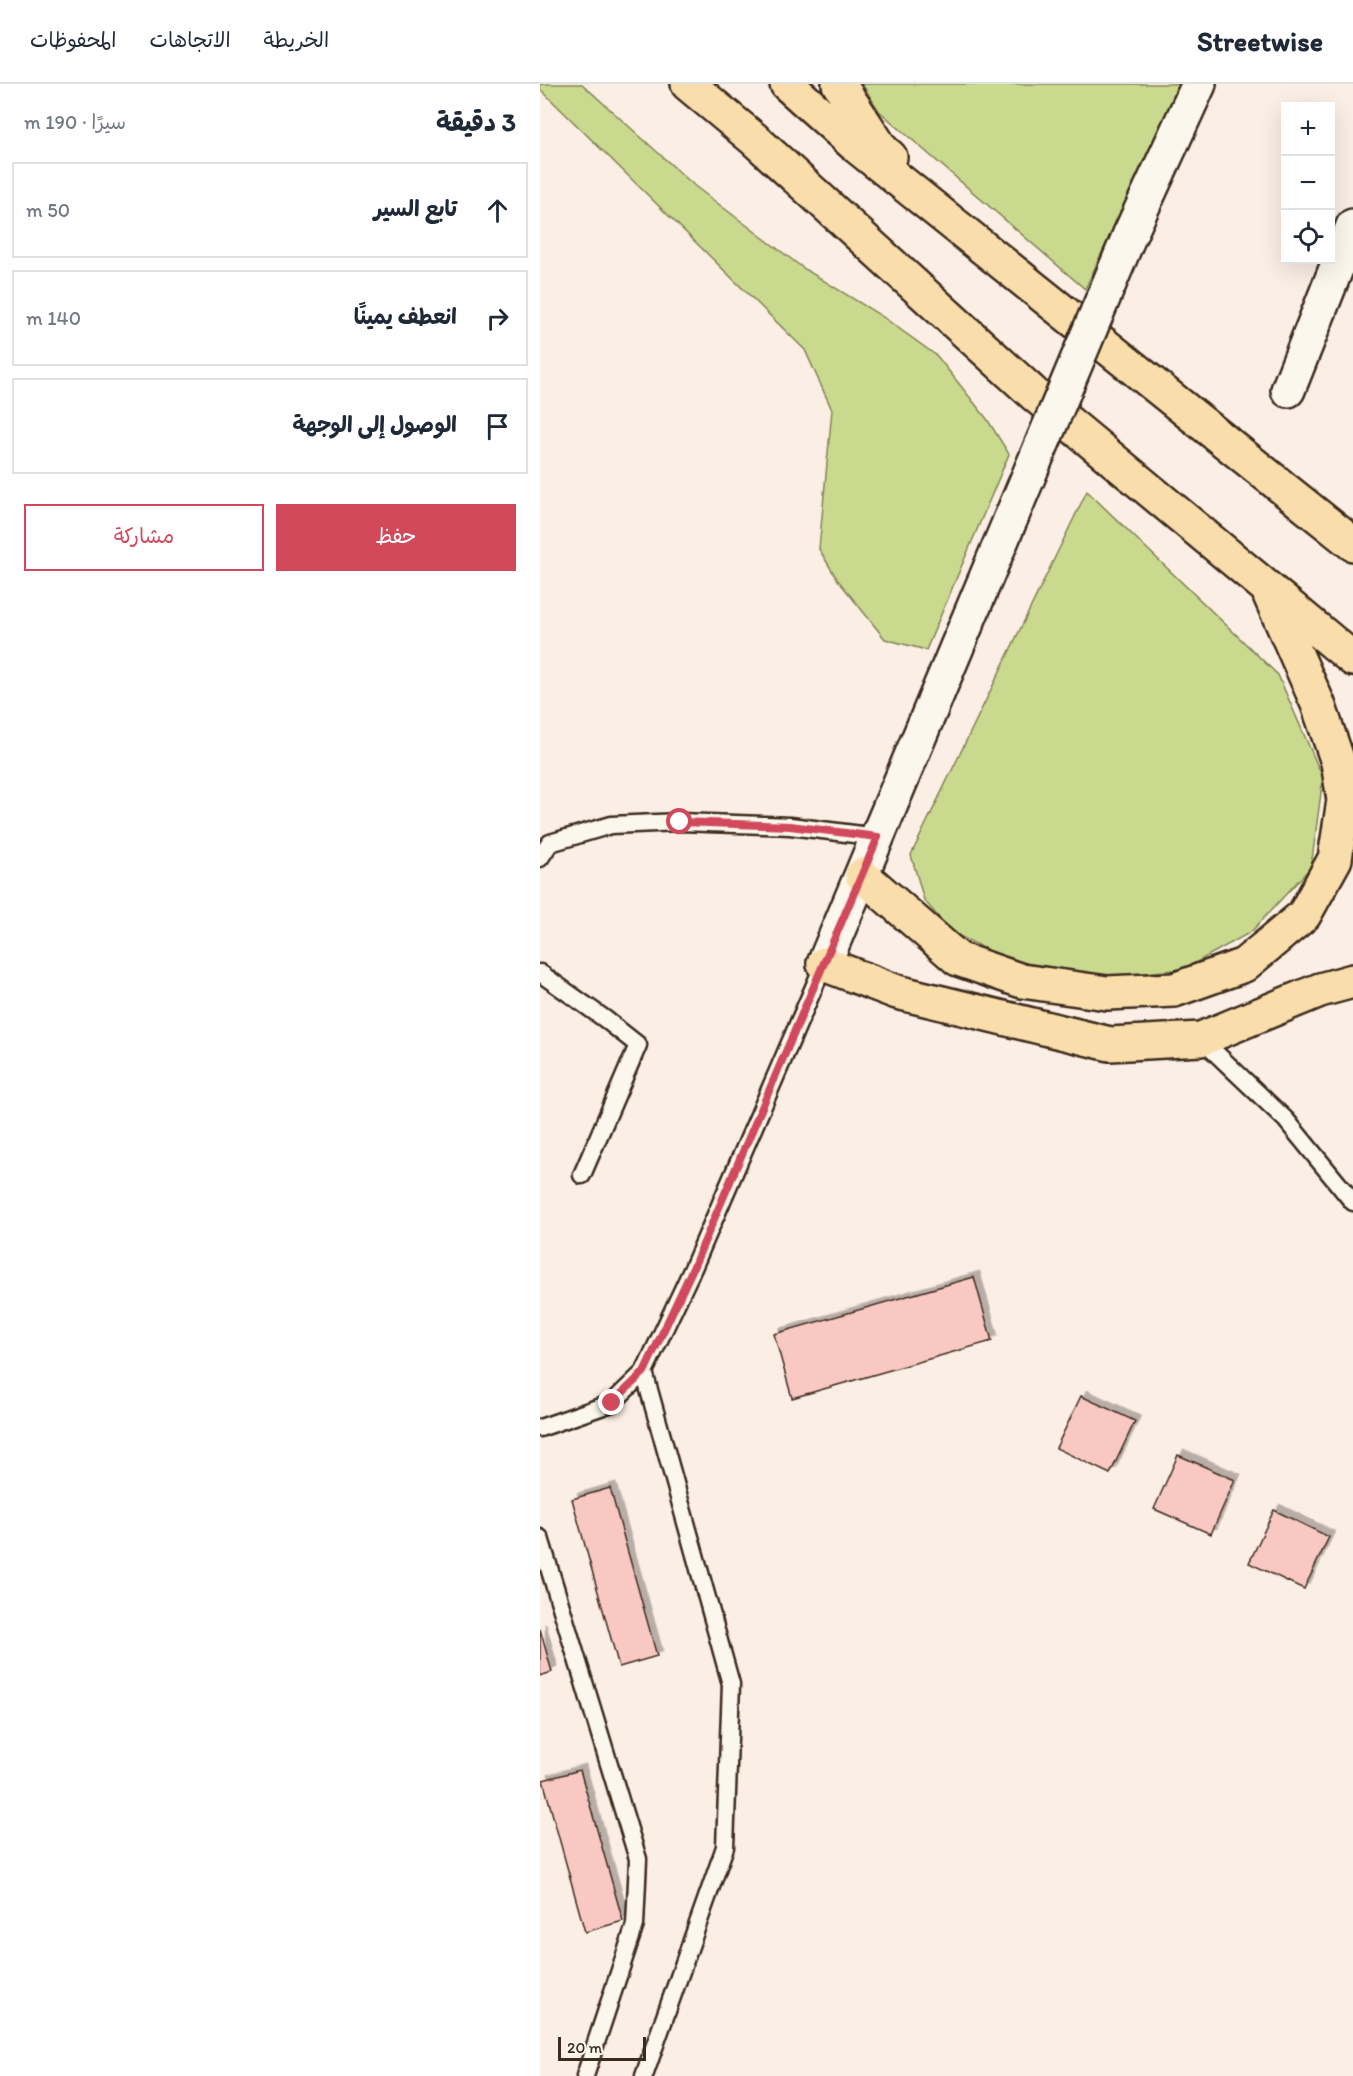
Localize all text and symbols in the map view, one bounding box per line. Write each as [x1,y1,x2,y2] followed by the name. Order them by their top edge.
[1197,24,1323,58] text: Streetwise
[30,27,116,52] text: المحفوظات
[149,27,231,52] text: الاتجاهات
[264,27,329,52] text: الخريطة
[1281,102,1335,264] map controls
[1281,102,1335,156] button: +
[436,106,516,138] text: 3 دقيقة
[24,110,126,134] text: سيرًا · 190 m
[1281,156,1335,210] button: −
[481,194,514,227] icon: ahead
[374,195,457,222] text: تابع السير
[26,198,70,222] text: 50 m
[1281,210,1335,264] button: locate
[481,302,514,335] icon: right
[354,303,457,330] text: انعطف يمينًا
[26,306,81,330] text: 140 m
[481,410,514,443] icon: arrive
[292,411,457,438] text: الوصول إلى الوجهة
[24,504,264,571] button: مشاركة
[276,504,516,571] button: حفظ
[666,808,692,834] route start
[598,1389,624,1415] route end
[558,2034,646,2062] scale bar
[567,2038,602,2057] text: 20 m

